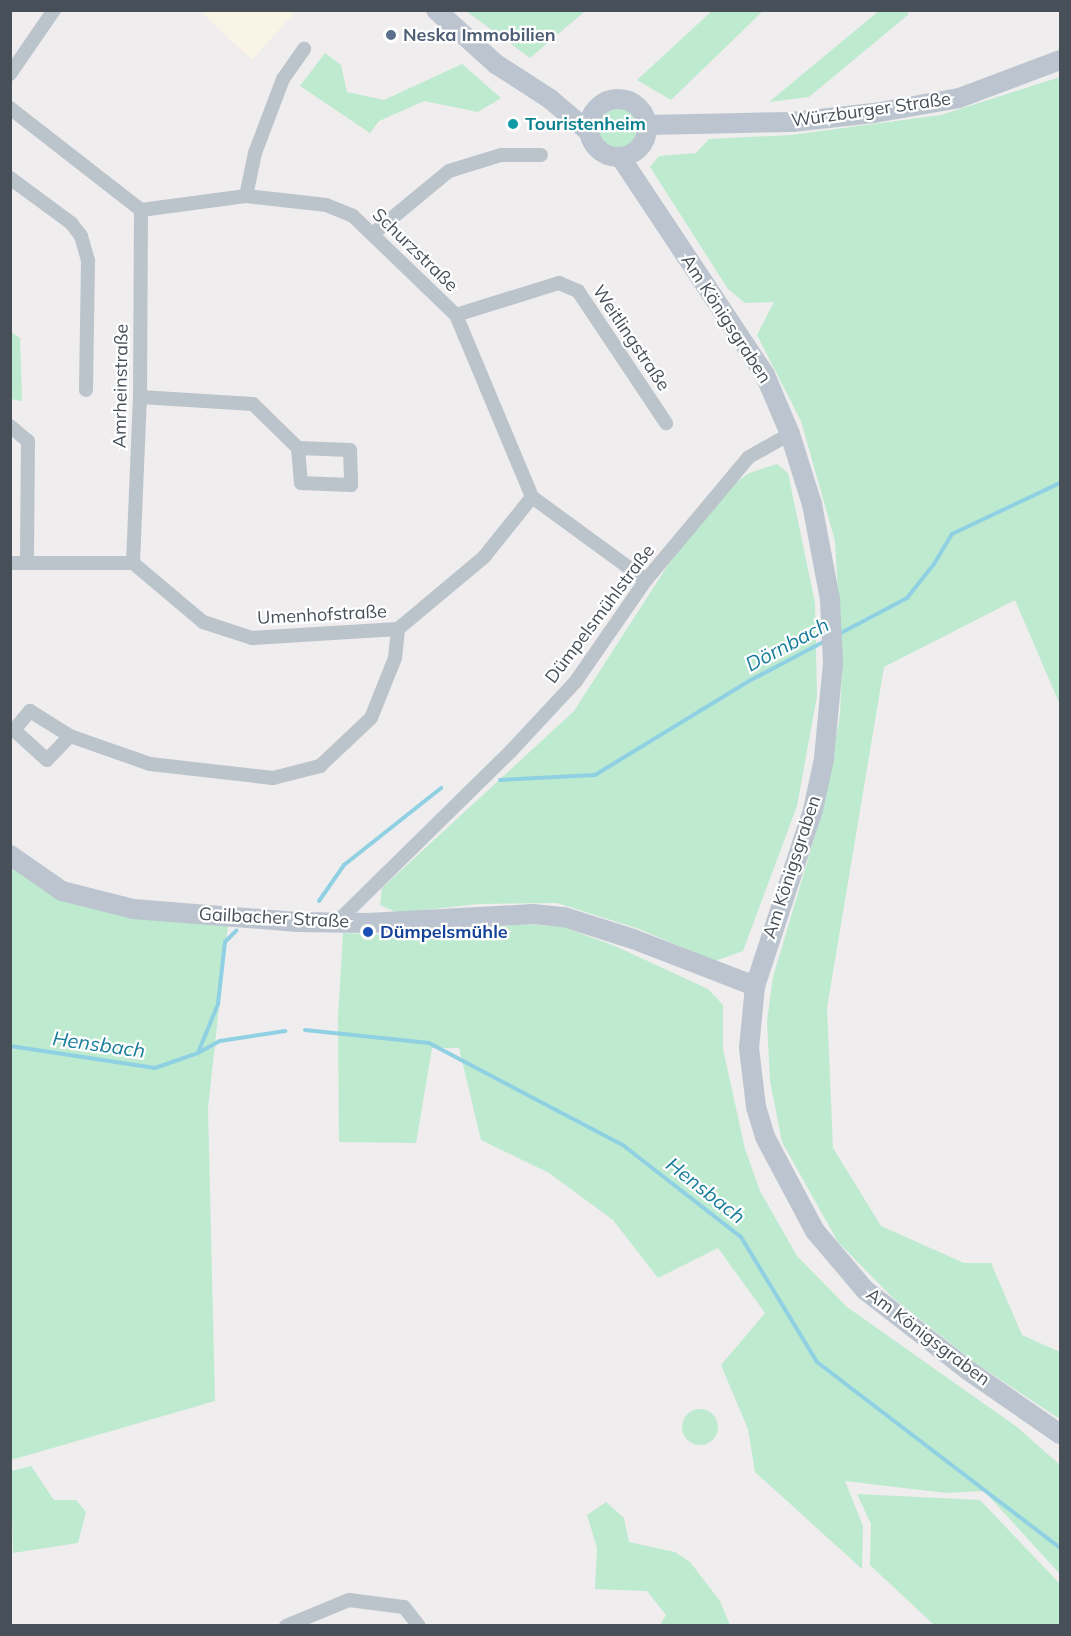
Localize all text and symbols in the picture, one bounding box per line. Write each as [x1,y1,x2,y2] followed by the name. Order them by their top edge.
[403,24,556,46] place label: Neska Immobilien
[384,28,398,42] marker: Neska Immobilien
[790,88,952,132] street label: Würzburger Straße
[525,113,646,135] place label: Touristenheim
[506,117,520,131] marker: Touristenheim
[368,204,462,296] street label: Schurzstraße
[676,251,776,387] street label: Am Königsgraben
[588,281,674,395] street label: Weitlingstraße
[109,324,133,448] street label: Amrheinstraße
[541,540,659,688] street label: Dümpelsmühlstraße
[257,601,387,629] street label: Umenhofstraße
[741,612,833,676] water label: Dörnbach
[759,793,825,941] street label: Am Königsgraben
[198,903,350,933] street label: Gailbacher Straße
[380,921,508,943] place label: Dümpelsmühle
[361,925,375,939] marker: Dümpelsmühle
[51,1026,147,1062] water label: Hensbach
[662,1152,750,1228] water label: Hensbach
[862,1284,994,1390] street label: Am Königsgraben

